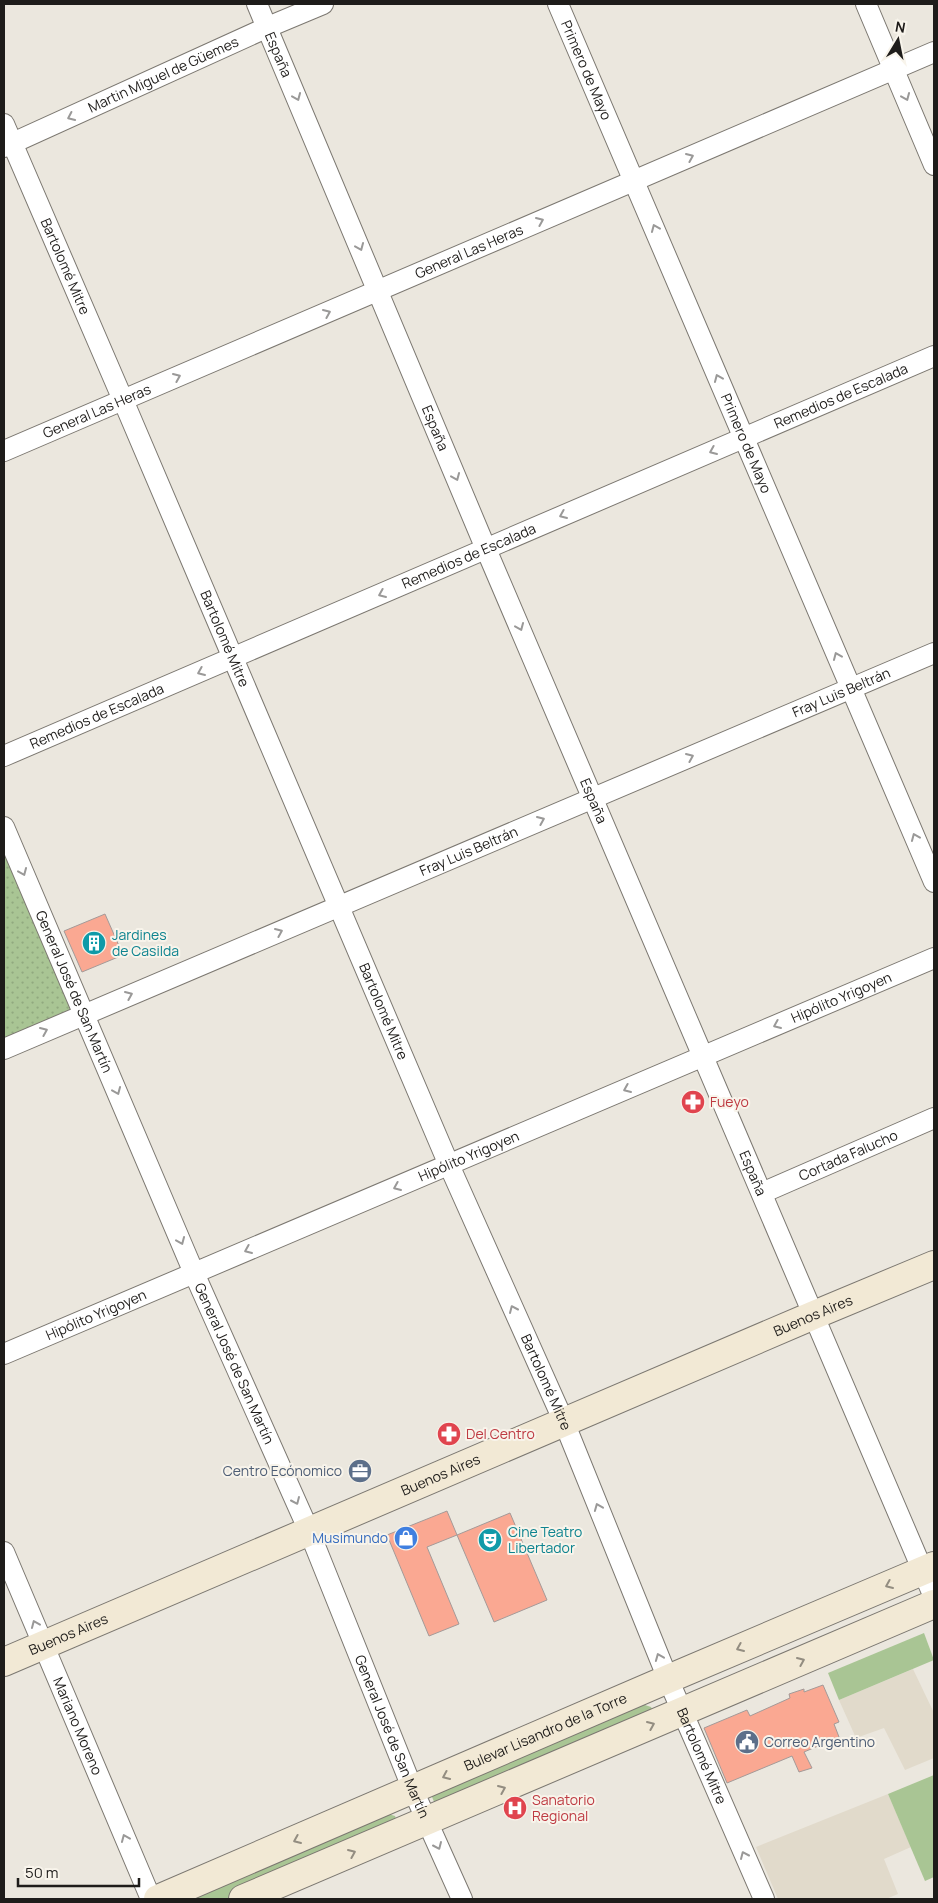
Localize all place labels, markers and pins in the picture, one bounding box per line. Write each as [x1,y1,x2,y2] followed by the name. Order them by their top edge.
[112,925,179,960] place label: Jardines de Casilda
[81,930,107,956] building icon: Jardines de Casilda
[680,1089,706,1115] pharmacy icon: Fueyo
[710,1092,749,1111] place label: Fueyo
[436,1421,462,1447] pharmacy icon: Del Centro
[466,1424,535,1443] place label: Del Centro
[347,1458,373,1484] office icon: Centro Ecónomico
[223,1461,342,1480] place label: Centro Ecónomico
[508,1522,582,1557] place label: Cine Teatro Libertador
[393,1525,419,1551] shop icon: Musimundo
[477,1527,503,1553] theatre icon: Cine Teatro Libertador
[312,1528,388,1547] place label: Musimundo
[734,1729,760,1755] public building icon: Correo Argentino
[764,1732,875,1751] place label: Correo Argentino
[532,1790,595,1825] place label: Sanatorio Regional
[502,1795,528,1821] hospital icon: Sanatorio Regional

